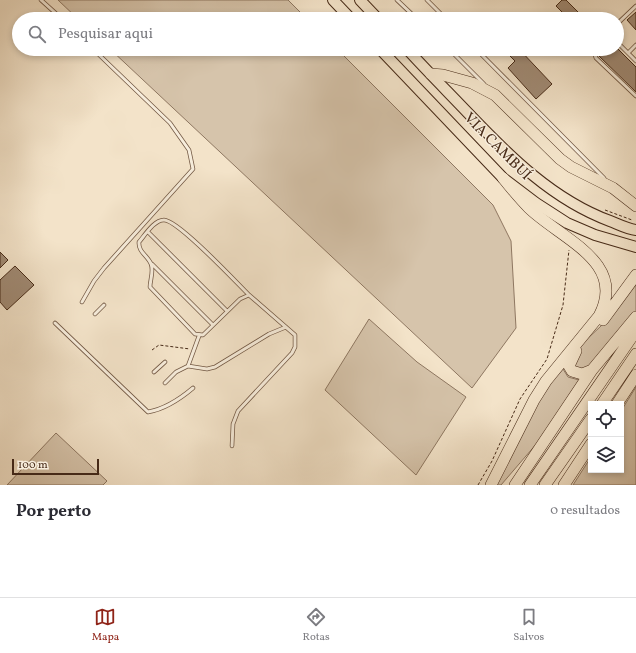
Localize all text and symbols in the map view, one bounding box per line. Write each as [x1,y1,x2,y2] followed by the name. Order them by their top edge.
[12,12,624,56] search box
[26,23,48,45] icon: search
[58,24,153,45] text: Pesquisar aqui
[458,108,536,186] street label: VIA CAMBUÍ
[588,401,624,473] map controls
[588,401,624,437] button: locate
[588,437,624,473] button: layers
[12,457,99,476] scale bar
[18,458,48,473] text: 100 m
[16,500,91,523] text: Por perto
[550,502,620,520] text: 0 resultados
[92,606,119,645] tab: Mapa
[303,606,330,645] tab: Rotas
[513,606,544,645] tab: Salvos

